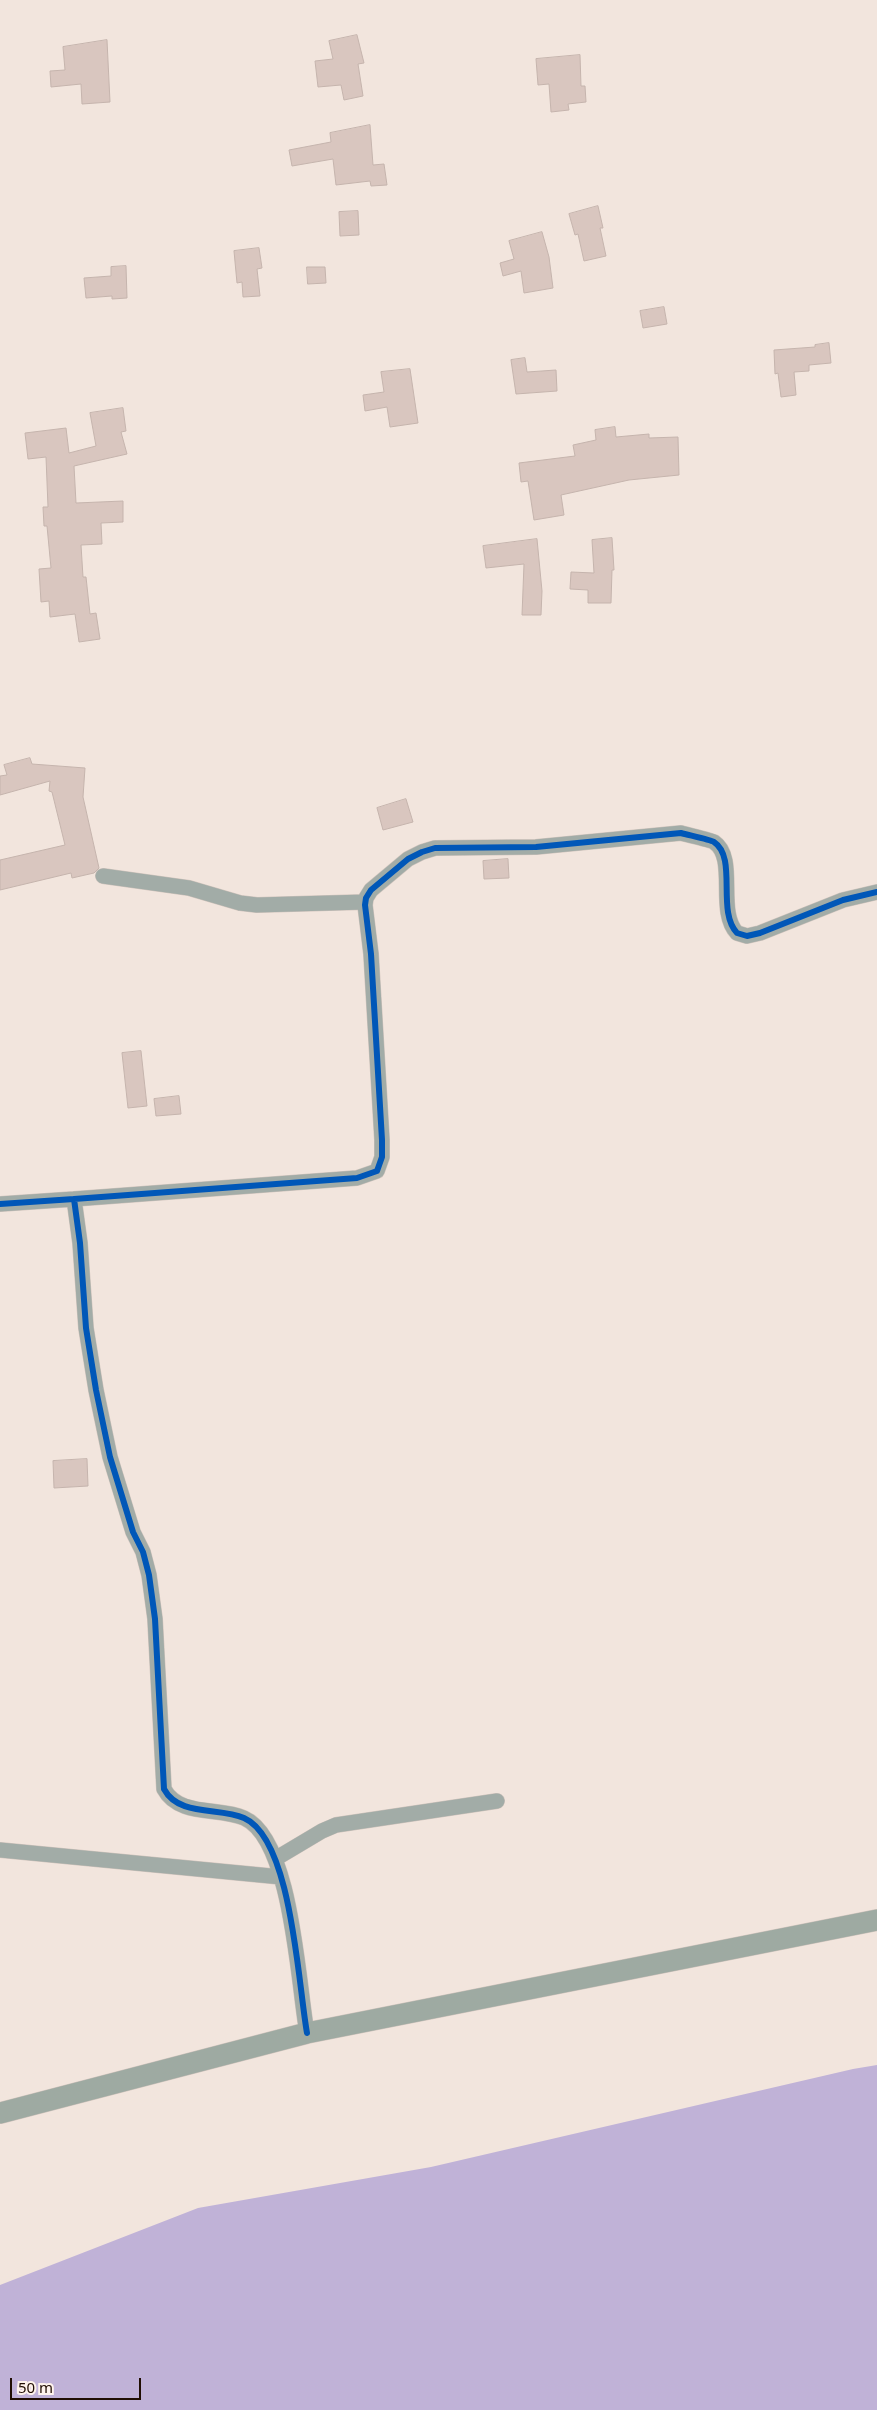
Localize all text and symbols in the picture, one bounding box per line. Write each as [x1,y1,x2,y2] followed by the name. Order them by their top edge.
[12,2368,144,2400] scale bar
[18,2377,53,2397] text: 50 m

